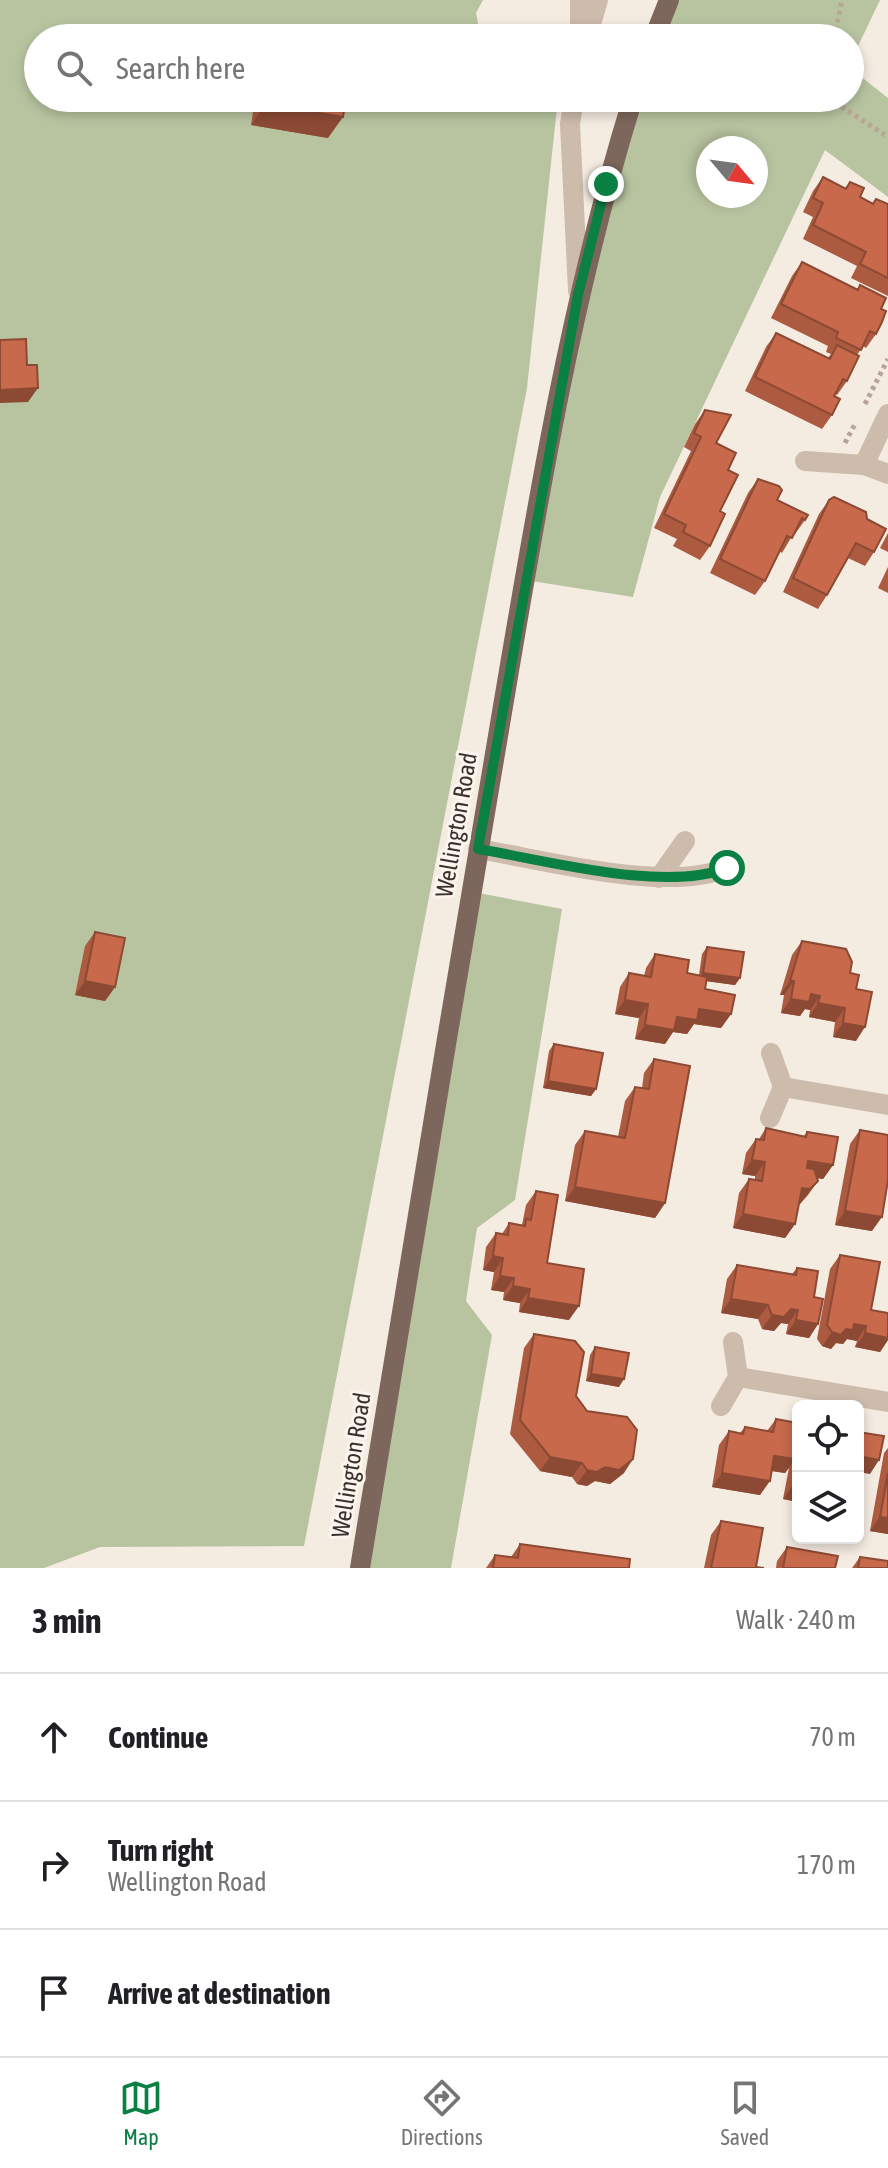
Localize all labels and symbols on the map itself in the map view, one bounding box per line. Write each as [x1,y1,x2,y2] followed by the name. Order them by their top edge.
[696,136,768,208] north arrow
[588,166,624,202] route end
[430,751,482,899] street label: Wellington Road
[709,850,745,886] route start
[326,1391,376,1539] street label: Wellington Road

